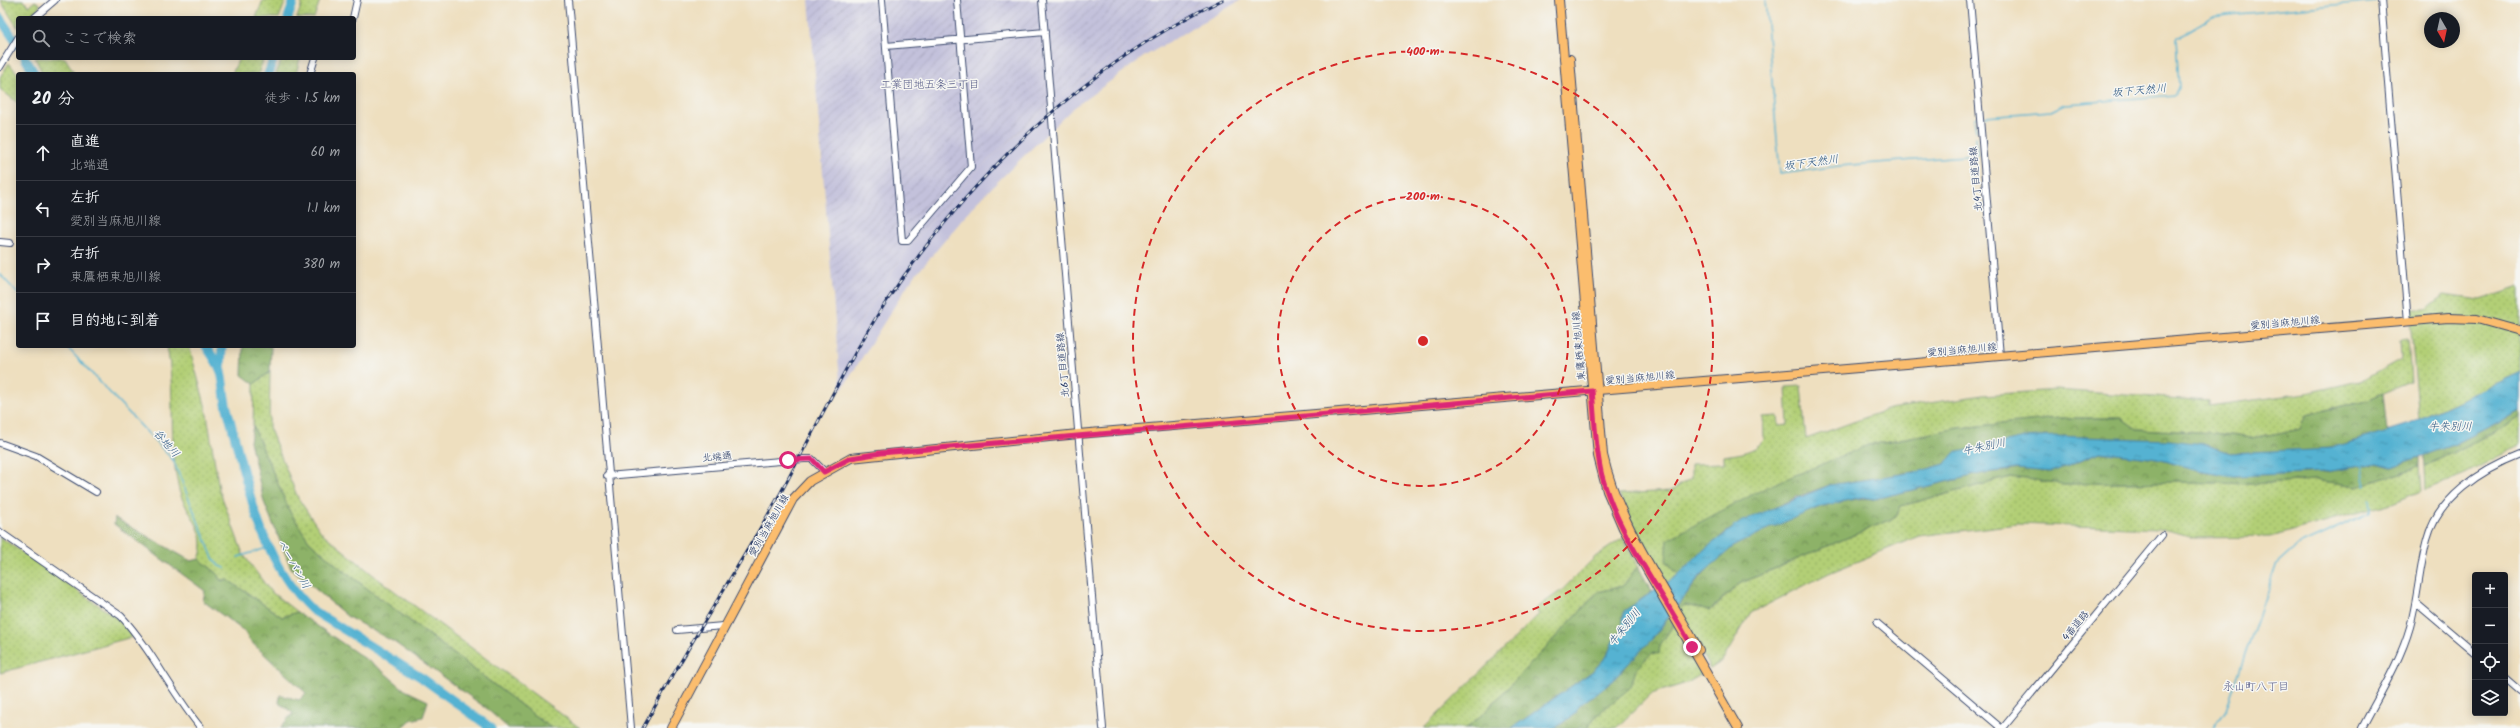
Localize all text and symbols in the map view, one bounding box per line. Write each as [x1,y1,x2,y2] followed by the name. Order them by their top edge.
[2424,12,2460,48] north arrow
[16,16,356,60] search box
[30,27,52,49] icon: search
[62,27,137,51] text: ここで検索
[1406,42,1440,61] text: 400 m
[881,76,980,94] district label: 工業団地五条三丁目
[2111,80,2167,102] water label: 坂下天然川
[32,86,74,113] text: 20 分
[265,88,340,109] text: 徒歩 · 1.5 km
[70,130,100,154] text: 直進
[32,142,54,164] icon: ahead
[311,142,340,163] text: 60 m
[1965,146,1987,212] street label: 北4丁目道路線
[1783,150,1840,176] water label: 坂下天然川
[70,155,109,176] text: 北端通
[70,186,100,210] text: 左折
[1406,187,1440,206] text: 200 m
[32,198,54,220] icon: left
[307,198,340,219] text: 1.1 km
[70,211,161,232] text: 愛別当麻旭川線
[70,242,100,266] text: 右折
[32,254,54,276] icon: right
[303,254,340,275] text: 380 m
[70,267,161,288] text: 東鷹栖東旭川線
[70,309,160,333] text: 目的地に到着
[32,310,54,332] icon: arrive
[1568,310,1590,381] street label: 東鷹栖東旭川線
[2250,312,2321,334] street label: 愛別当麻旭川線
[1052,332,1074,398] street label: 北6丁目道路線
[1416,334,1430,348] centre of rings
[1927,339,1998,361] street label: 愛別当麻旭川線
[1605,367,1676,389] street label: 愛別当麻旭川線
[2428,418,2472,436] water label: 牛朱別川
[149,425,184,462] water label: 谷地川
[1961,434,2008,460] water label: 牛朱別川
[701,448,733,466] street label: 北端通
[779,451,797,469] route start
[744,491,793,560] street label: 愛別当麻旭川線
[272,536,315,593] water label: ペーパン川
[2472,572,2508,716] map controls
[2472,572,2508,608] button: +
[1604,605,1646,650] water label: 牛朱別川
[2058,607,2093,644] street label: 4番道路
[2472,608,2508,644] button: −
[1683,638,1701,656] route end
[2472,644,2508,680] button: locate
[2223,678,2289,696] district label: 永山町八丁目
[2472,680,2508,716] button: layers

